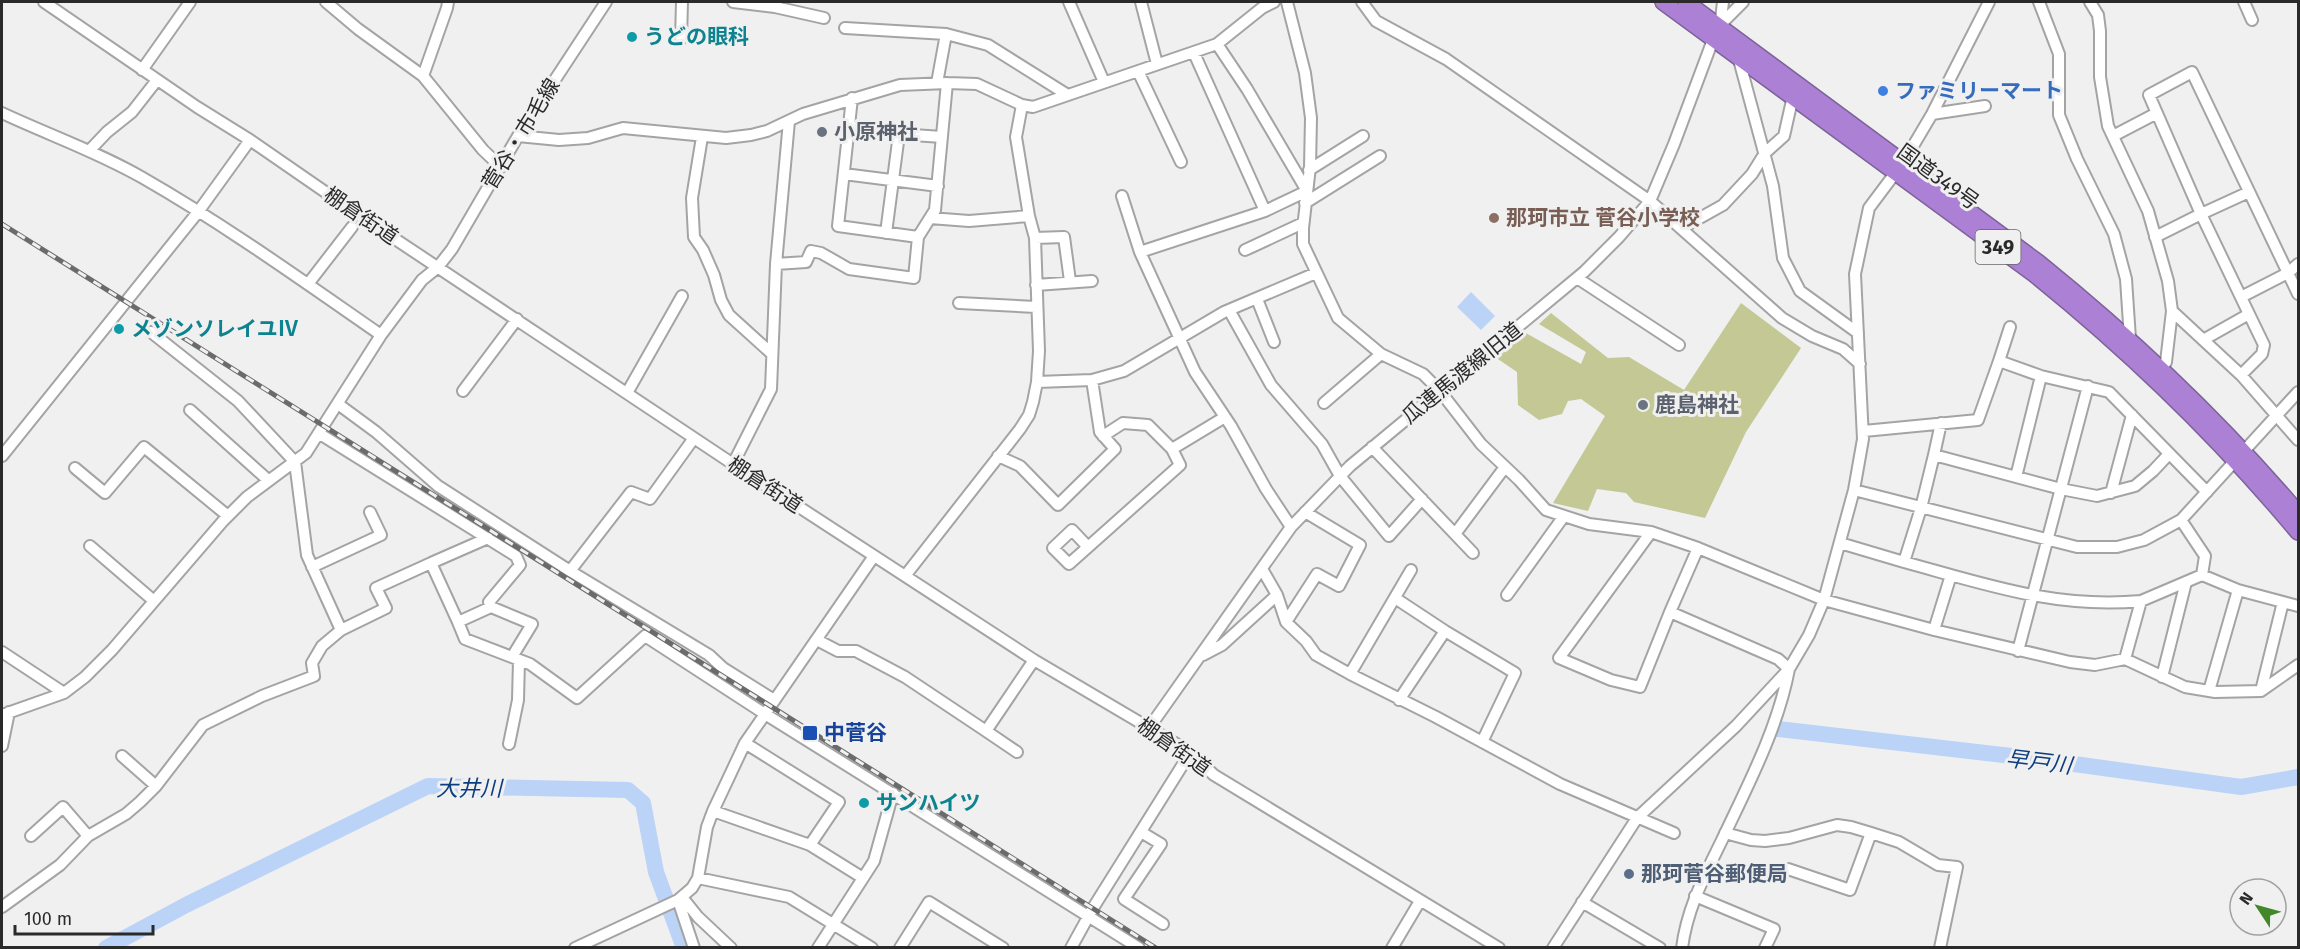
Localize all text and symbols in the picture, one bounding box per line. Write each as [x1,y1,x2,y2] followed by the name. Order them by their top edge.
[644,24,749,50] place label: うどの眼科
[625,30,639,44] marker: うどの眼科
[477,74,565,194] street label: 菅谷・市毛線
[1895,78,2063,104] place label: ファミリーマート
[1876,84,1890,98] marker: ファミリーマート
[834,119,918,145] place label: 小原神社
[815,125,829,139] marker: 小原神社
[1892,139,1984,215] street label: 国道349号
[319,182,403,250] street label: 棚倉街道
[1506,205,1700,231] place label: 那珂市立 菅谷小学校
[1487,211,1501,225] marker: 那珂市立 菅谷小学校
[1976,230,2020,264] road number: 349
[131,316,299,342] place label: メゾンソレイユⅣ
[1397,317,1527,429] street label: 瓜連馬渡線旧道
[112,322,126,336] marker: メゾンソレイユⅣ
[1655,392,1739,418] place label: 鹿島神社
[1636,398,1650,412] marker: 鹿島神社
[723,451,807,519] street label: 棚倉街道
[1132,712,1216,782] street label: 棚倉街道
[824,720,887,746] place label: 中菅谷
[801,724,819,742] marker: 中菅谷
[2005,745,2075,780] water label: 早戸川
[436,775,504,802] water label: 大井川
[876,790,981,816] place label: サンハイツ
[857,796,871,810] marker: サンハイツ
[1641,861,1788,887] place label: 那珂菅谷郵便局
[1622,867,1636,881] marker: 那珂菅谷郵便局
[2228,877,2288,937] north arrow
[2235,889,2257,908] text: N
[15,898,153,936] scale bar
[24,908,72,930] text: 100 m

